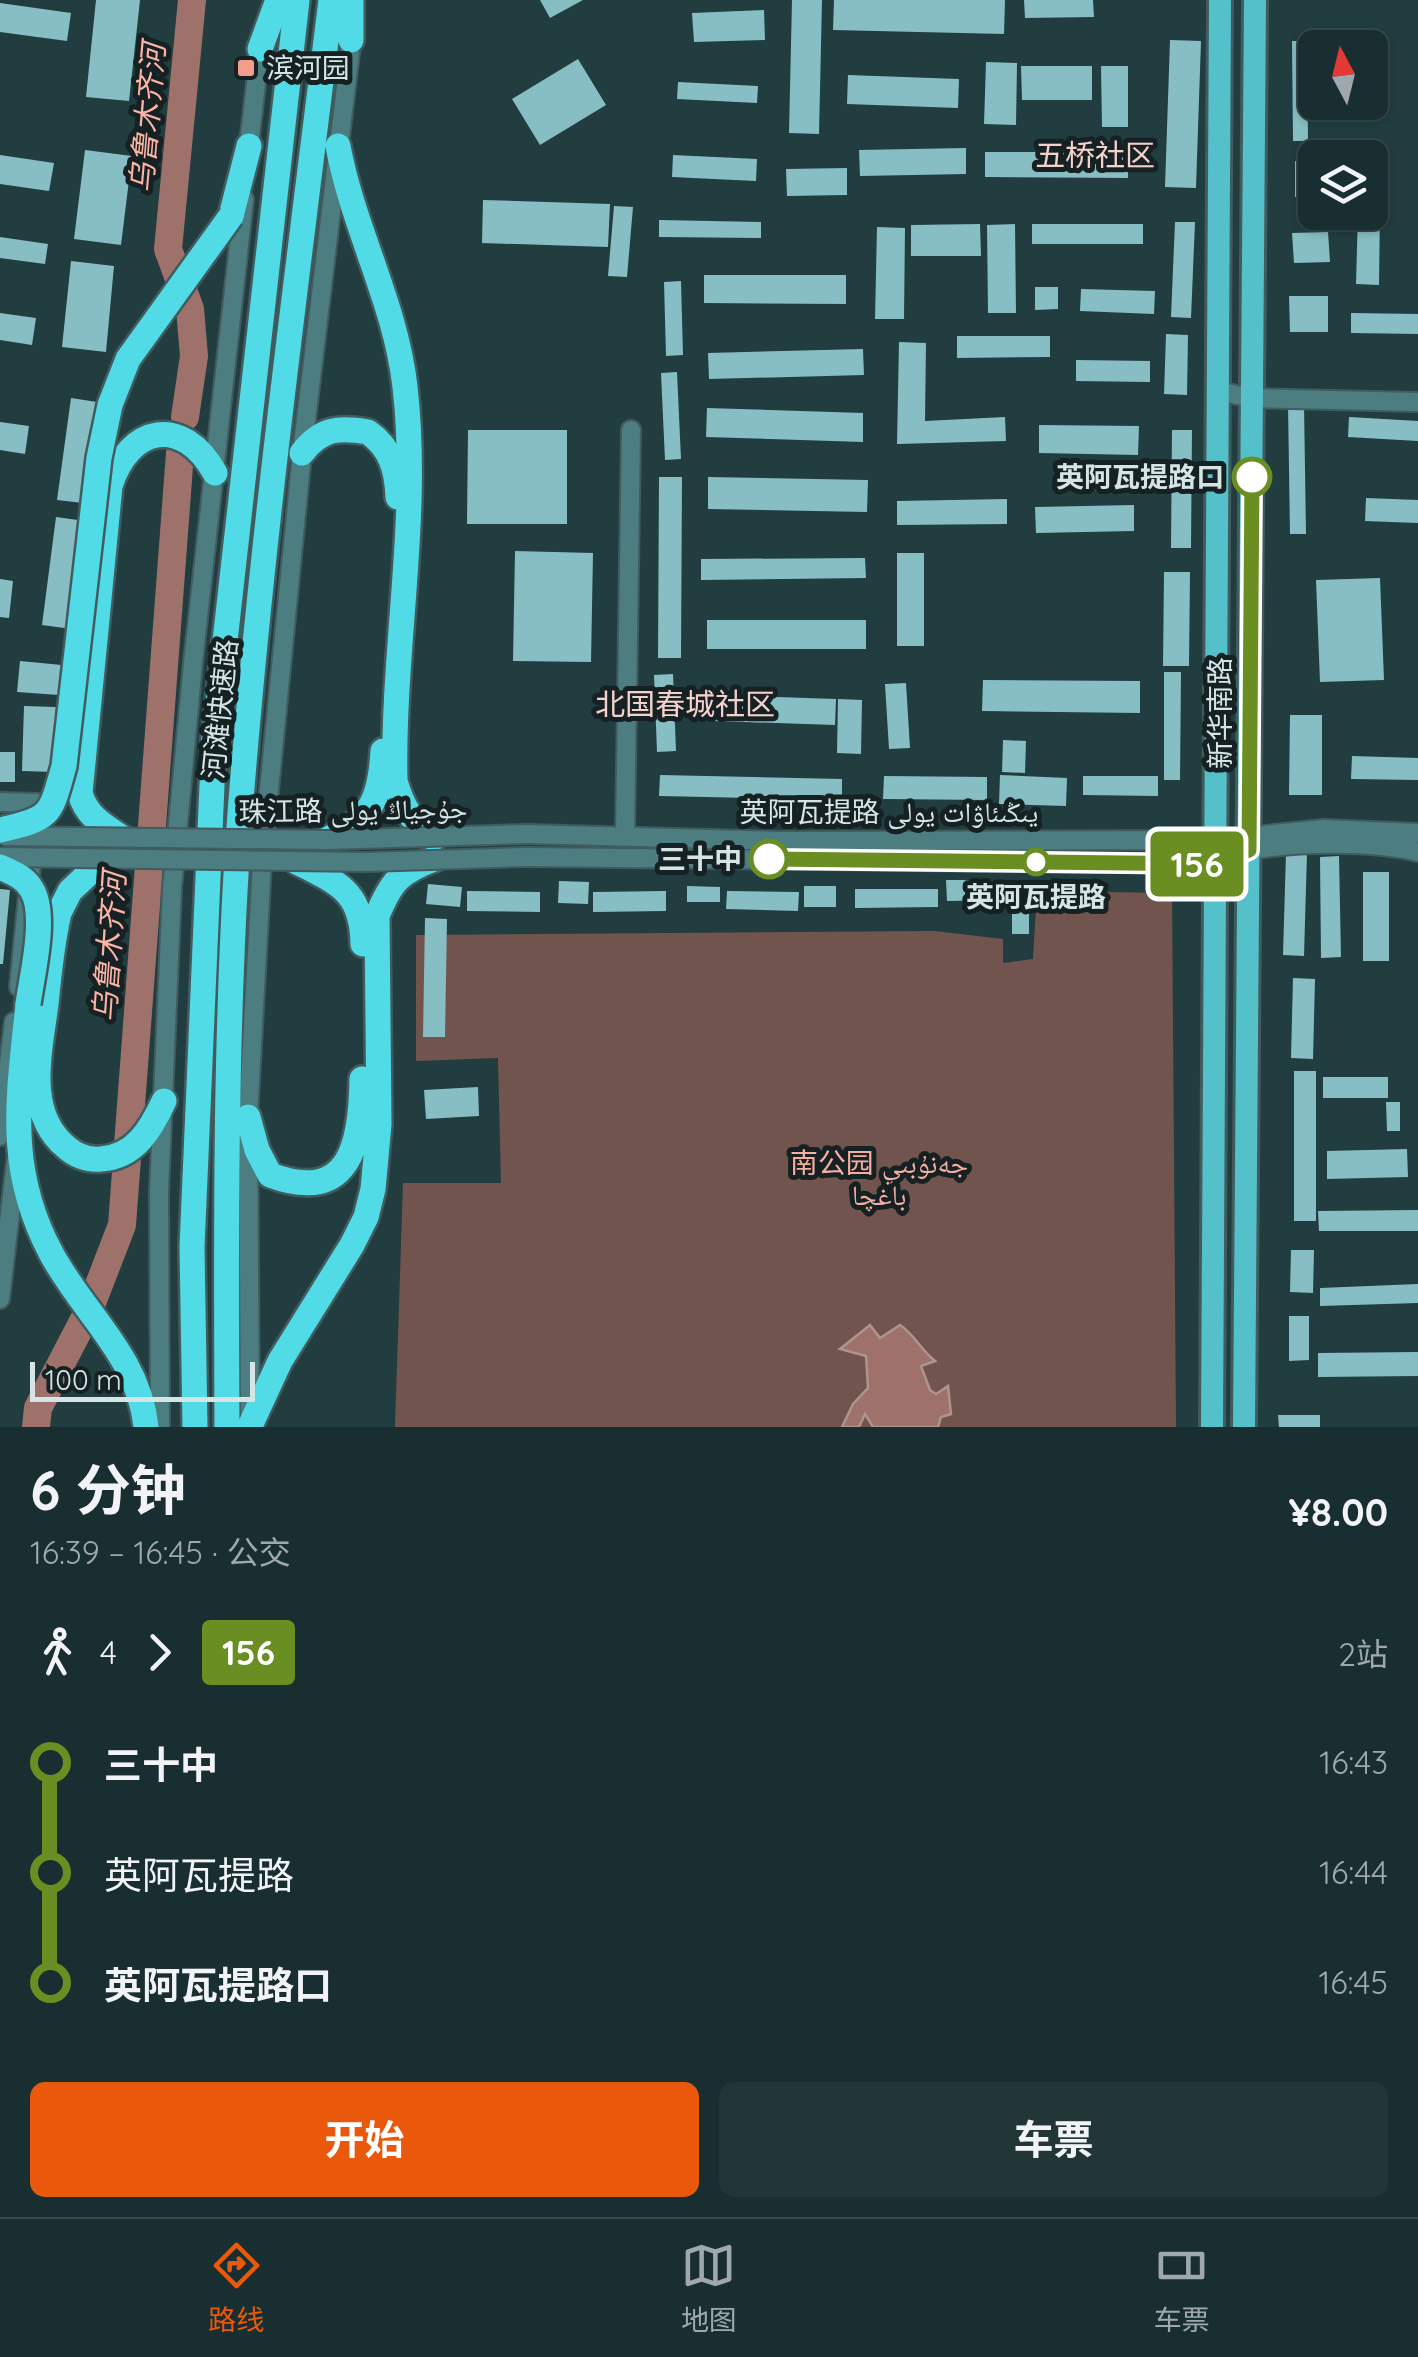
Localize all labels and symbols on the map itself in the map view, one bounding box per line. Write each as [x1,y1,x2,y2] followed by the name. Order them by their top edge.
[1298,30,1388,120] north arrow
[122,37,173,194] water label: 乌鲁木齐河
[266,50,350,85] place label: 滨河园
[235,57,257,79] marker: 滨河园
[1035,136,1155,174] district label: 五桥社区
[1233,458,1271,496] marker: 英阿瓦提路口
[1056,459,1224,494] place label: 英阿瓦提路口
[195,637,244,780] street label: 河滩快速路
[1202,657,1237,769] street label: 新华南路
[595,685,775,723] district label: 北国春城社区
[238,790,468,830] street label: 珠江路 جۇجياڭ يولى
[740,794,1038,830] street label: 英阿瓦提路 يىڭىئاۋات يولى
[1140,832,1254,896] line badge: 156
[750,840,788,878] marker: 三十中
[658,841,742,876] place label: 三十中
[1023,849,1049,875] marker: 英阿瓦提路
[85,866,134,1023] water label: 乌鲁木齐河
[966,879,1106,914] place label: 英阿瓦提路
[790,1145,968,1212] park label: 南公园 جەنۇبىي باغچا
[30,1357,255,1402] scale bar

